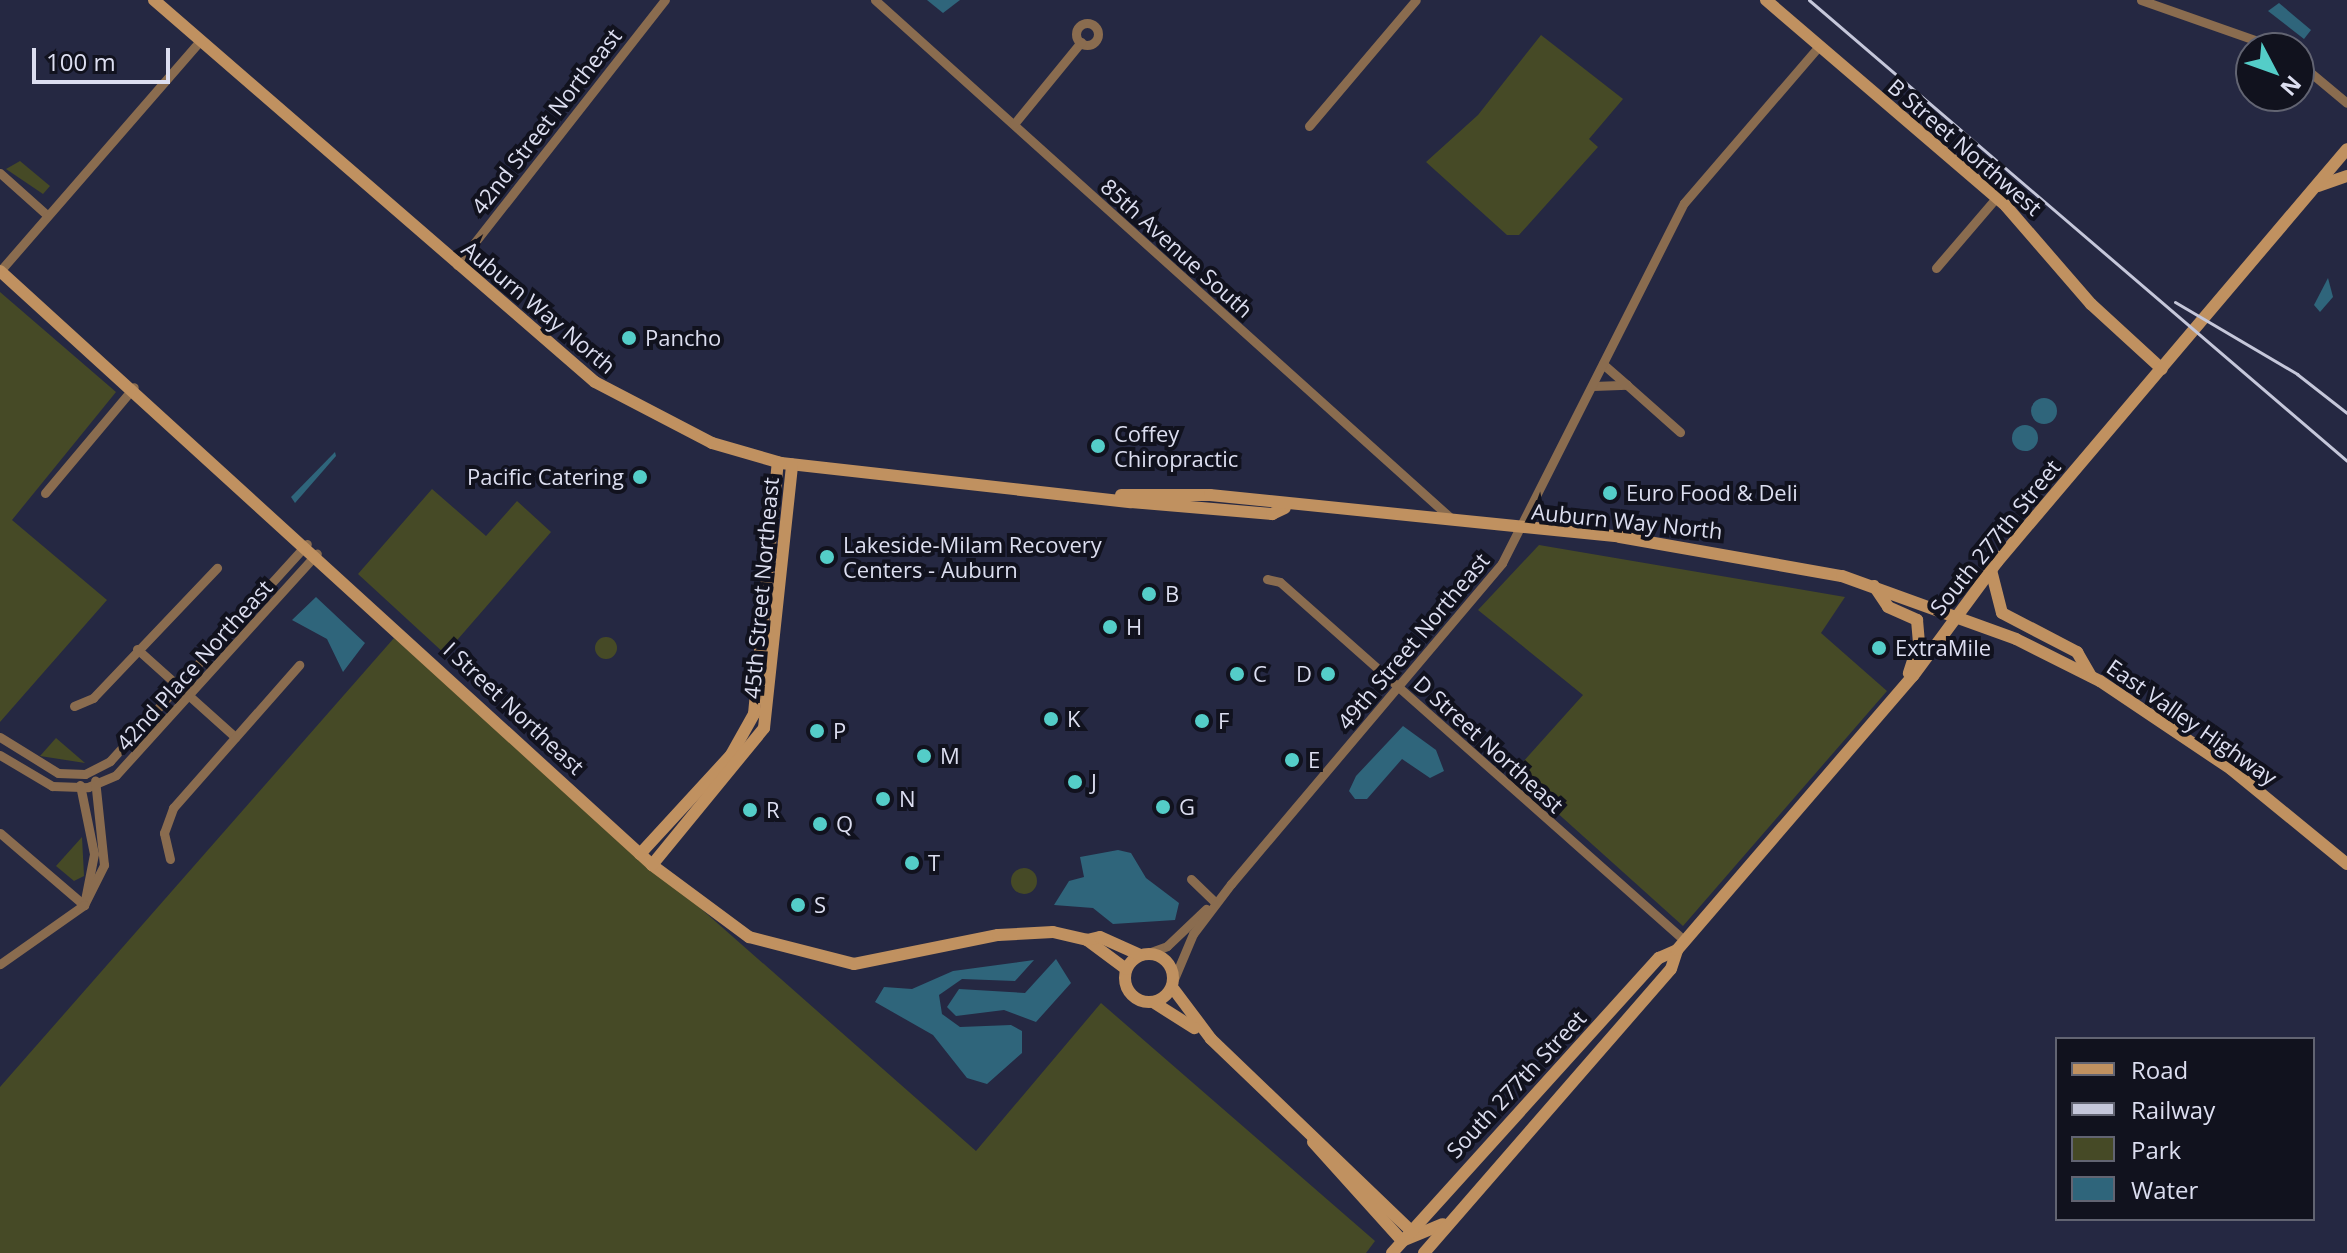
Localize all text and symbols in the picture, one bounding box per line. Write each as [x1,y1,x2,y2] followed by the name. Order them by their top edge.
[465,23,627,219] street label: 42nd Street Northeast
[36,32,174,82] scale bar
[2235,32,2315,112] north arrow
[46,45,116,78] text: 100 m
[2274,70,2309,103] text: N
[1883,73,2047,221] street label: B Street Northwest
[1096,173,1258,323] street label: 85th Avenue South
[457,235,621,379] street label: Auburn Way North
[645,325,721,351] place label: Pancho
[620,329,638,347] marker: Pancho
[1114,420,1238,472] place label: Coffey Chiropractic
[1089,437,1107,455] marker: Coffey Chiropractic
[1924,454,2066,620] street label: South 277th Street
[467,464,624,490] place label: Pacific Catering
[631,468,649,486] marker: Pacific Catering
[738,476,784,700] street label: 45th Street Northeast
[1626,480,1798,506] place label: Euro Food & Deli
[1601,484,1619,502] marker: Euro Food & Deli
[1530,498,1724,544] street label: Auburn Way North
[843,531,1102,582] place label: Lakeside-Milam Recovery Centers - Auburn
[1331,547,1495,735] street label: 49th Street Northeast
[818,548,836,566] marker: Lakeside-Milam Recovery Centers - Auburn
[110,574,278,756] street label: 42nd Place Northeast
[1165,581,1179,607] place label: B
[1140,585,1158,603] marker: B
[1126,614,1142,640] place label: H
[1101,618,1119,636] marker: H
[1895,635,1991,661] place label: ExtraMile
[438,636,590,780] street label: I Street Northeast
[1870,639,1888,657] marker: ExtraMile
[2102,653,2282,791] street label: East Valley Highway
[1253,661,1267,687] place label: C
[1296,661,1312,687] place label: D
[1228,665,1246,683] marker: C
[1319,665,1337,683] marker: D
[1409,670,1569,818] street label: D Street Northeast
[1067,706,1080,732] place label: K
[1218,708,1229,734] place label: F
[1042,710,1060,728] marker: K
[1193,712,1211,730] marker: F
[833,718,846,744] place label: P
[808,722,826,740] marker: P
[940,743,960,769] place label: M
[915,747,933,765] marker: M
[1308,747,1320,773] place label: E
[1283,751,1301,769] marker: E
[1091,769,1097,795] place label: J
[1066,773,1084,791] marker: J
[899,786,916,812] place label: N
[874,790,892,808] marker: N
[1179,794,1195,820] place label: G
[766,797,780,823] place label: R
[1154,798,1172,816] marker: G
[741,801,759,819] marker: R
[836,811,853,837] place label: Q
[811,815,829,833] marker: Q
[928,850,940,876] place label: T
[903,854,921,872] marker: T
[814,892,826,918] place label: S
[789,896,807,914] marker: S
[1441,1005,1591,1163] street label: South 277th Street
[2055,1037,2315,1221] legend
[2131,1053,2188,1086] text: Road
[2131,1093,2215,1126] text: Railway
[2131,1133,2181,1166] text: Park
[2131,1173,2198,1206] text: Water

